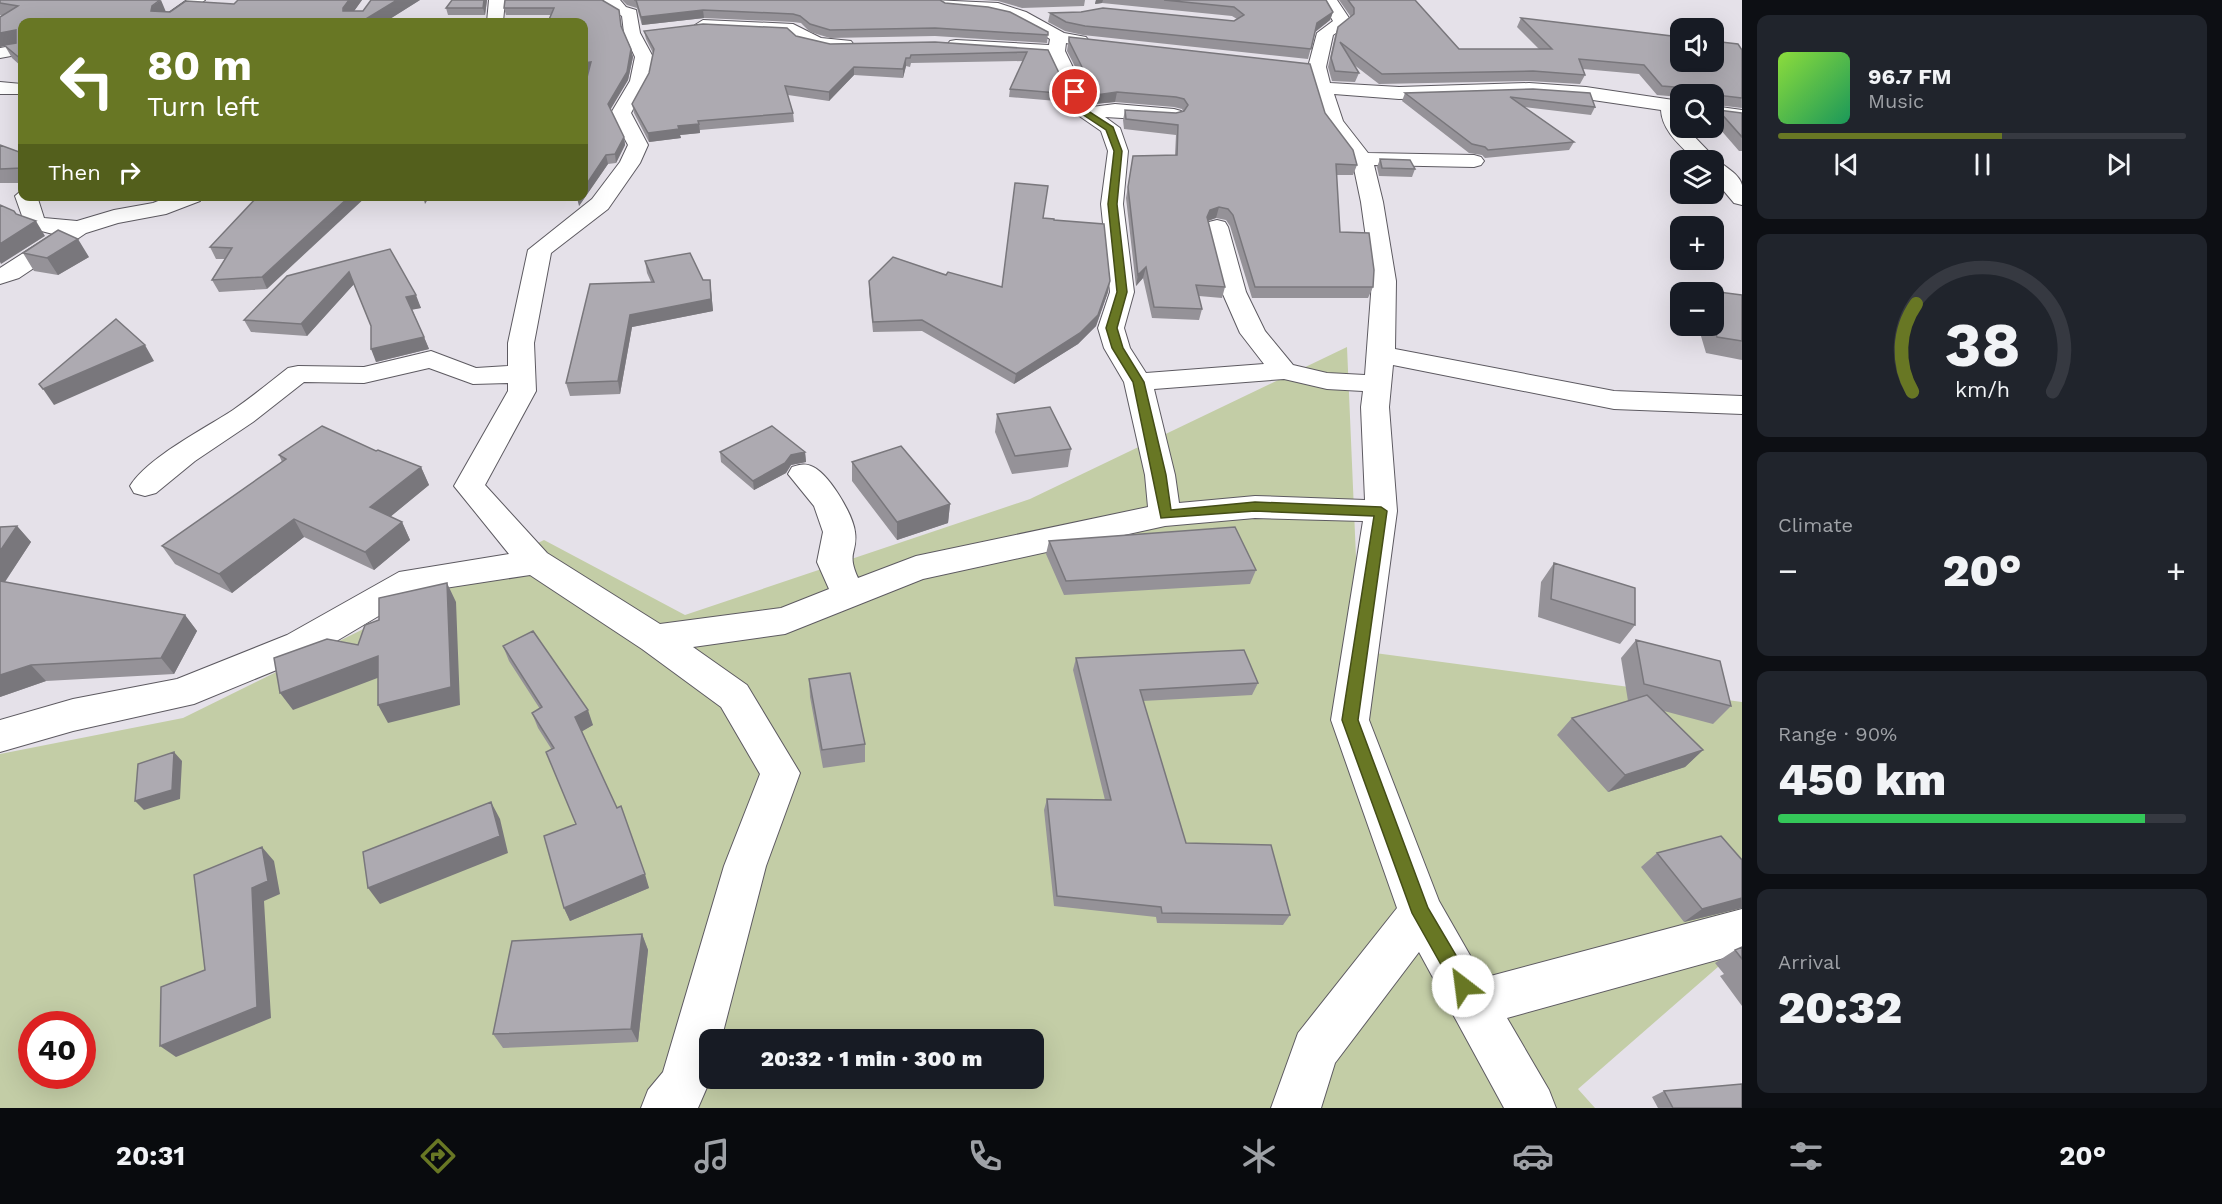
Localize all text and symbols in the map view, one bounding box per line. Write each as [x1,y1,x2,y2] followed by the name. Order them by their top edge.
[1670,18,1724,336] map controls
[1670,18,1724,72] button: sound
[147,41,252,90] text: 80 m
[48,42,126,120] icon: left
[1868,64,1952,89] text: 96.7 FM
[1049,66,1100,117] pin
[1058,75,1091,108] icon: arrive
[1670,84,1724,138] button: search
[1868,89,1924,113] text: Music
[147,91,259,123] text: Turn left
[1830,148,1863,181] icon: previous
[1966,148,1999,181] icon: pause
[2102,148,2135,181] icon: next
[1670,150,1724,204] button: layers
[113,156,146,189] icon: right
[48,160,101,185] text: Then
[1670,216,1724,270] button: +
[1670,282,1724,336] button: −
[1944,309,2020,382] text: 38
[1954,378,2010,403] text: km/h
[1778,513,1853,537] text: Climate
[1942,544,2022,597] text: 20°
[1778,551,1798,590] text: −
[2166,551,2186,590] text: +
[1778,722,1897,746] text: Range · 90%
[1778,753,1946,806] text: 450 km
[1778,950,1840,974] text: Arrival
[1431,954,1495,1018] position arrow
[1778,981,1902,1034] text: 20:32
[18,1011,96,1089] speed limit sign: 40
[761,1046,982,1071] text: 20:32 · 1 min · 300 m
[417,1135,459,1177] icon: directions
[691,1135,733,1177] icon: music
[964,1135,1006,1177] icon: phone
[1238,1135,1280,1177] icon: climate
[1512,1135,1554,1177] icon: car
[1785,1135,1827,1177] icon: filters
[116,1140,185,1172] text: 20:31
[2059,1140,2106,1172] text: 20°

